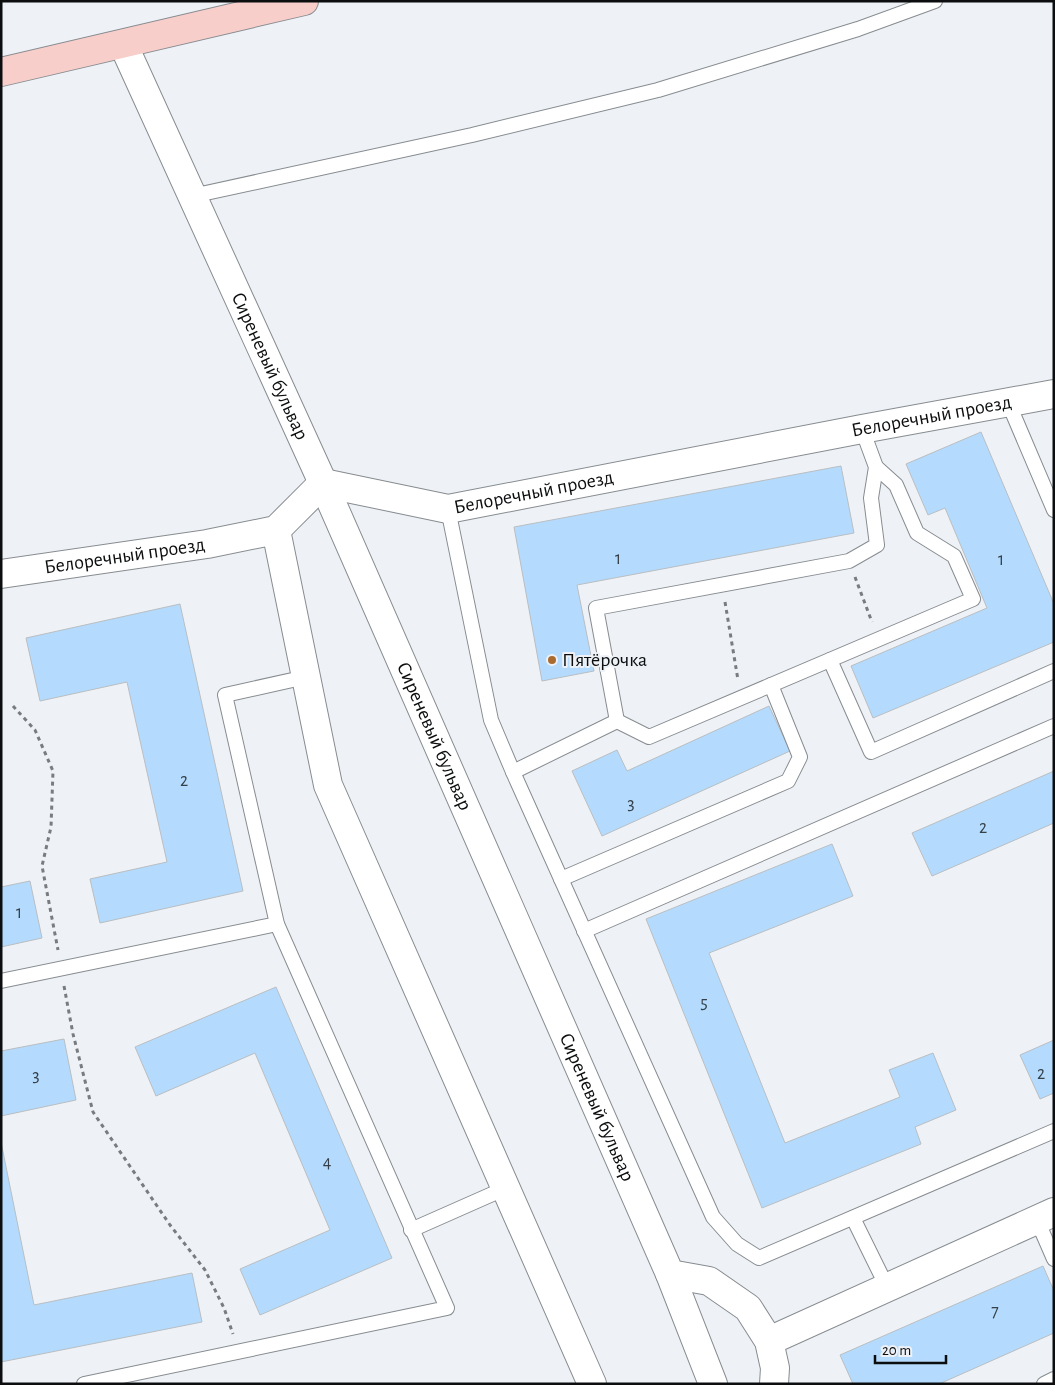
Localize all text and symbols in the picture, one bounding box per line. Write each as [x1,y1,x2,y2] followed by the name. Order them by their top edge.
[228,289,312,443] street label: Сиреневый бульвар
[850,392,1013,441] street label: Белоречный проезд
[452,467,615,518] street label: Белоречный проезд
[43,534,206,578] street label: Белоречный проезд
[615,550,621,568] house number: 1
[998,551,1004,569] house number: 1
[562,650,647,670] place label: Пятёрочка
[546,654,558,666] marker: Пятёрочка
[393,659,475,813] street label: Сиреневый бульвар
[180,772,188,790] house number: 2
[627,795,635,813] house number: 3
[979,819,987,837] house number: 2
[16,904,22,922] house number: 1
[700,994,708,1012] house number: 5
[556,1030,638,1184] street label: Сиреневый бульвар
[1037,1065,1045,1083] house number: 2
[32,1067,40,1085] house number: 3
[323,1154,332,1172] house number: 4
[991,1303,999,1321] house number: 7
[875,1332,946,1364] scale bar
[882,1343,911,1358] text: 20 m

